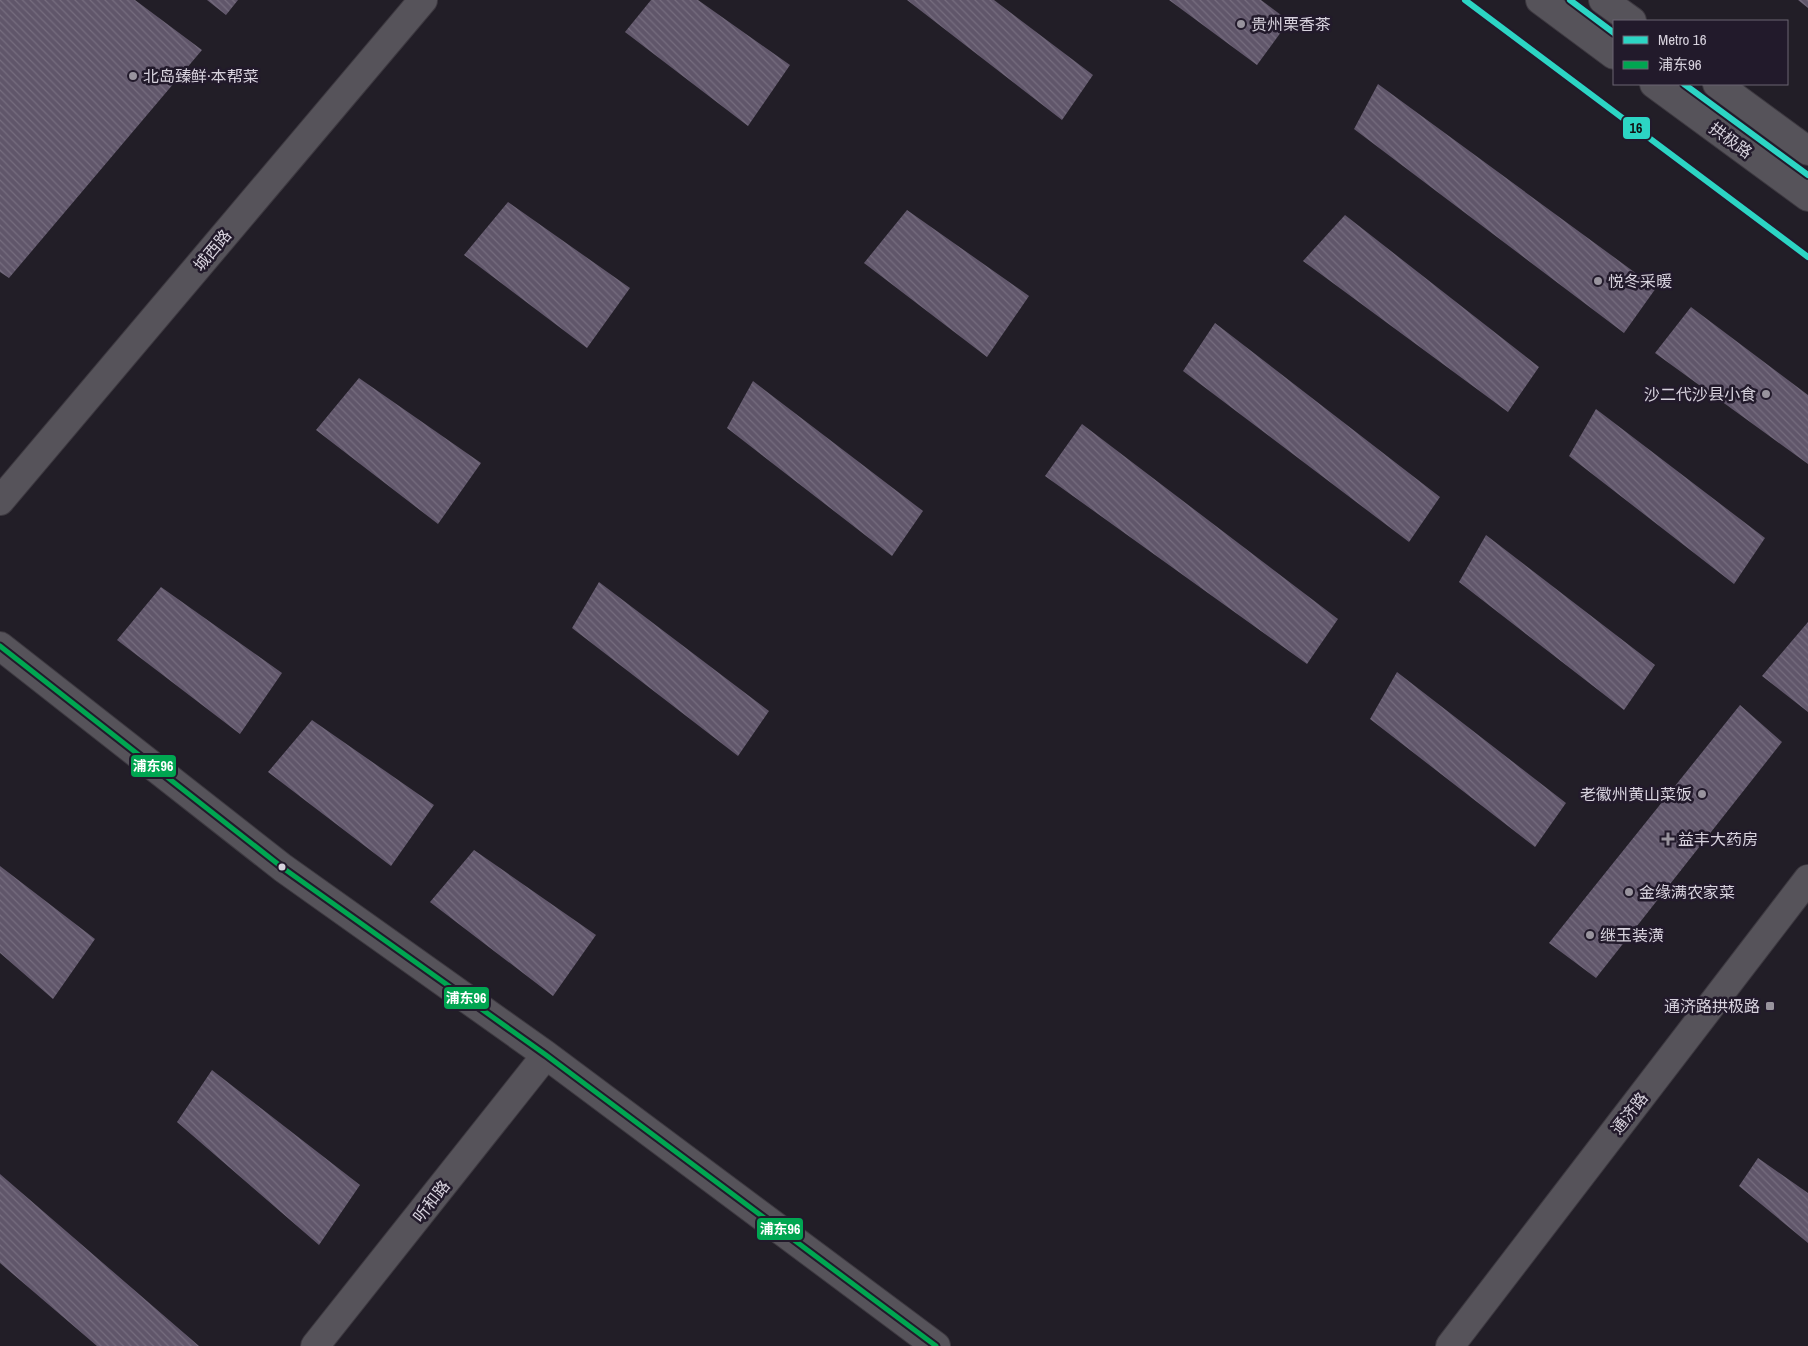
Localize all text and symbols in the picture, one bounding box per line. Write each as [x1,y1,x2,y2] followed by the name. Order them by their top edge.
[1251,13,1331,35] place label: 贵州栗香茶
[1235,18,1247,30] marker: 贵州栗香茶
[1613,20,1788,85] legend
[1658,29,1707,50] text: Metro 16
[1658,54,1702,75] text: 浦东96
[143,65,259,87] place label: 北岛臻鲜·本帮菜
[127,70,139,82] marker: 北岛臻鲜·本帮菜
[1622,116,1651,140] line badge: 16
[1705,117,1757,163] street label: 拱极路
[1630,119,1642,137] text: 16
[188,225,236,275] street label: 城西路
[1608,270,1672,292] place label: 悦冬采暖
[1592,275,1604,287] marker: 悦冬采暖
[1644,383,1756,405] place label: 沙二代沙县小食
[1760,388,1772,400] marker: 沙二代沙县小食
[130,754,177,778] line badge: 浦东96
[133,757,173,775] text: 浦东96
[1580,783,1692,805] place label: 老徽州黄山菜饭
[1696,788,1708,800] marker: 老徽州黄山菜饭
[1678,828,1758,850] place label: 益丰大药房
[1662,833,1674,845] marker: 益丰大药房
[277,862,287,872] unlabelled marker
[1639,881,1735,903] place label: 金缘满农家菜
[1623,886,1635,898] marker: 金缘满农家菜
[1600,924,1664,946] place label: 继玉装潢
[1584,929,1596,941] marker: 继玉装潢
[443,986,490,1010] line badge: 浦东96
[446,989,486,1007] text: 浦东96
[1664,995,1760,1017] place label: 通济路拱极路
[1764,1000,1776,1012] marker: 通济路拱极路
[1606,1087,1652,1139] street label: 通济路
[408,1175,454,1227] street label: 听和路
[756,1217,804,1241] line badge: 浦东96
[760,1220,800,1238] text: 浦东96

